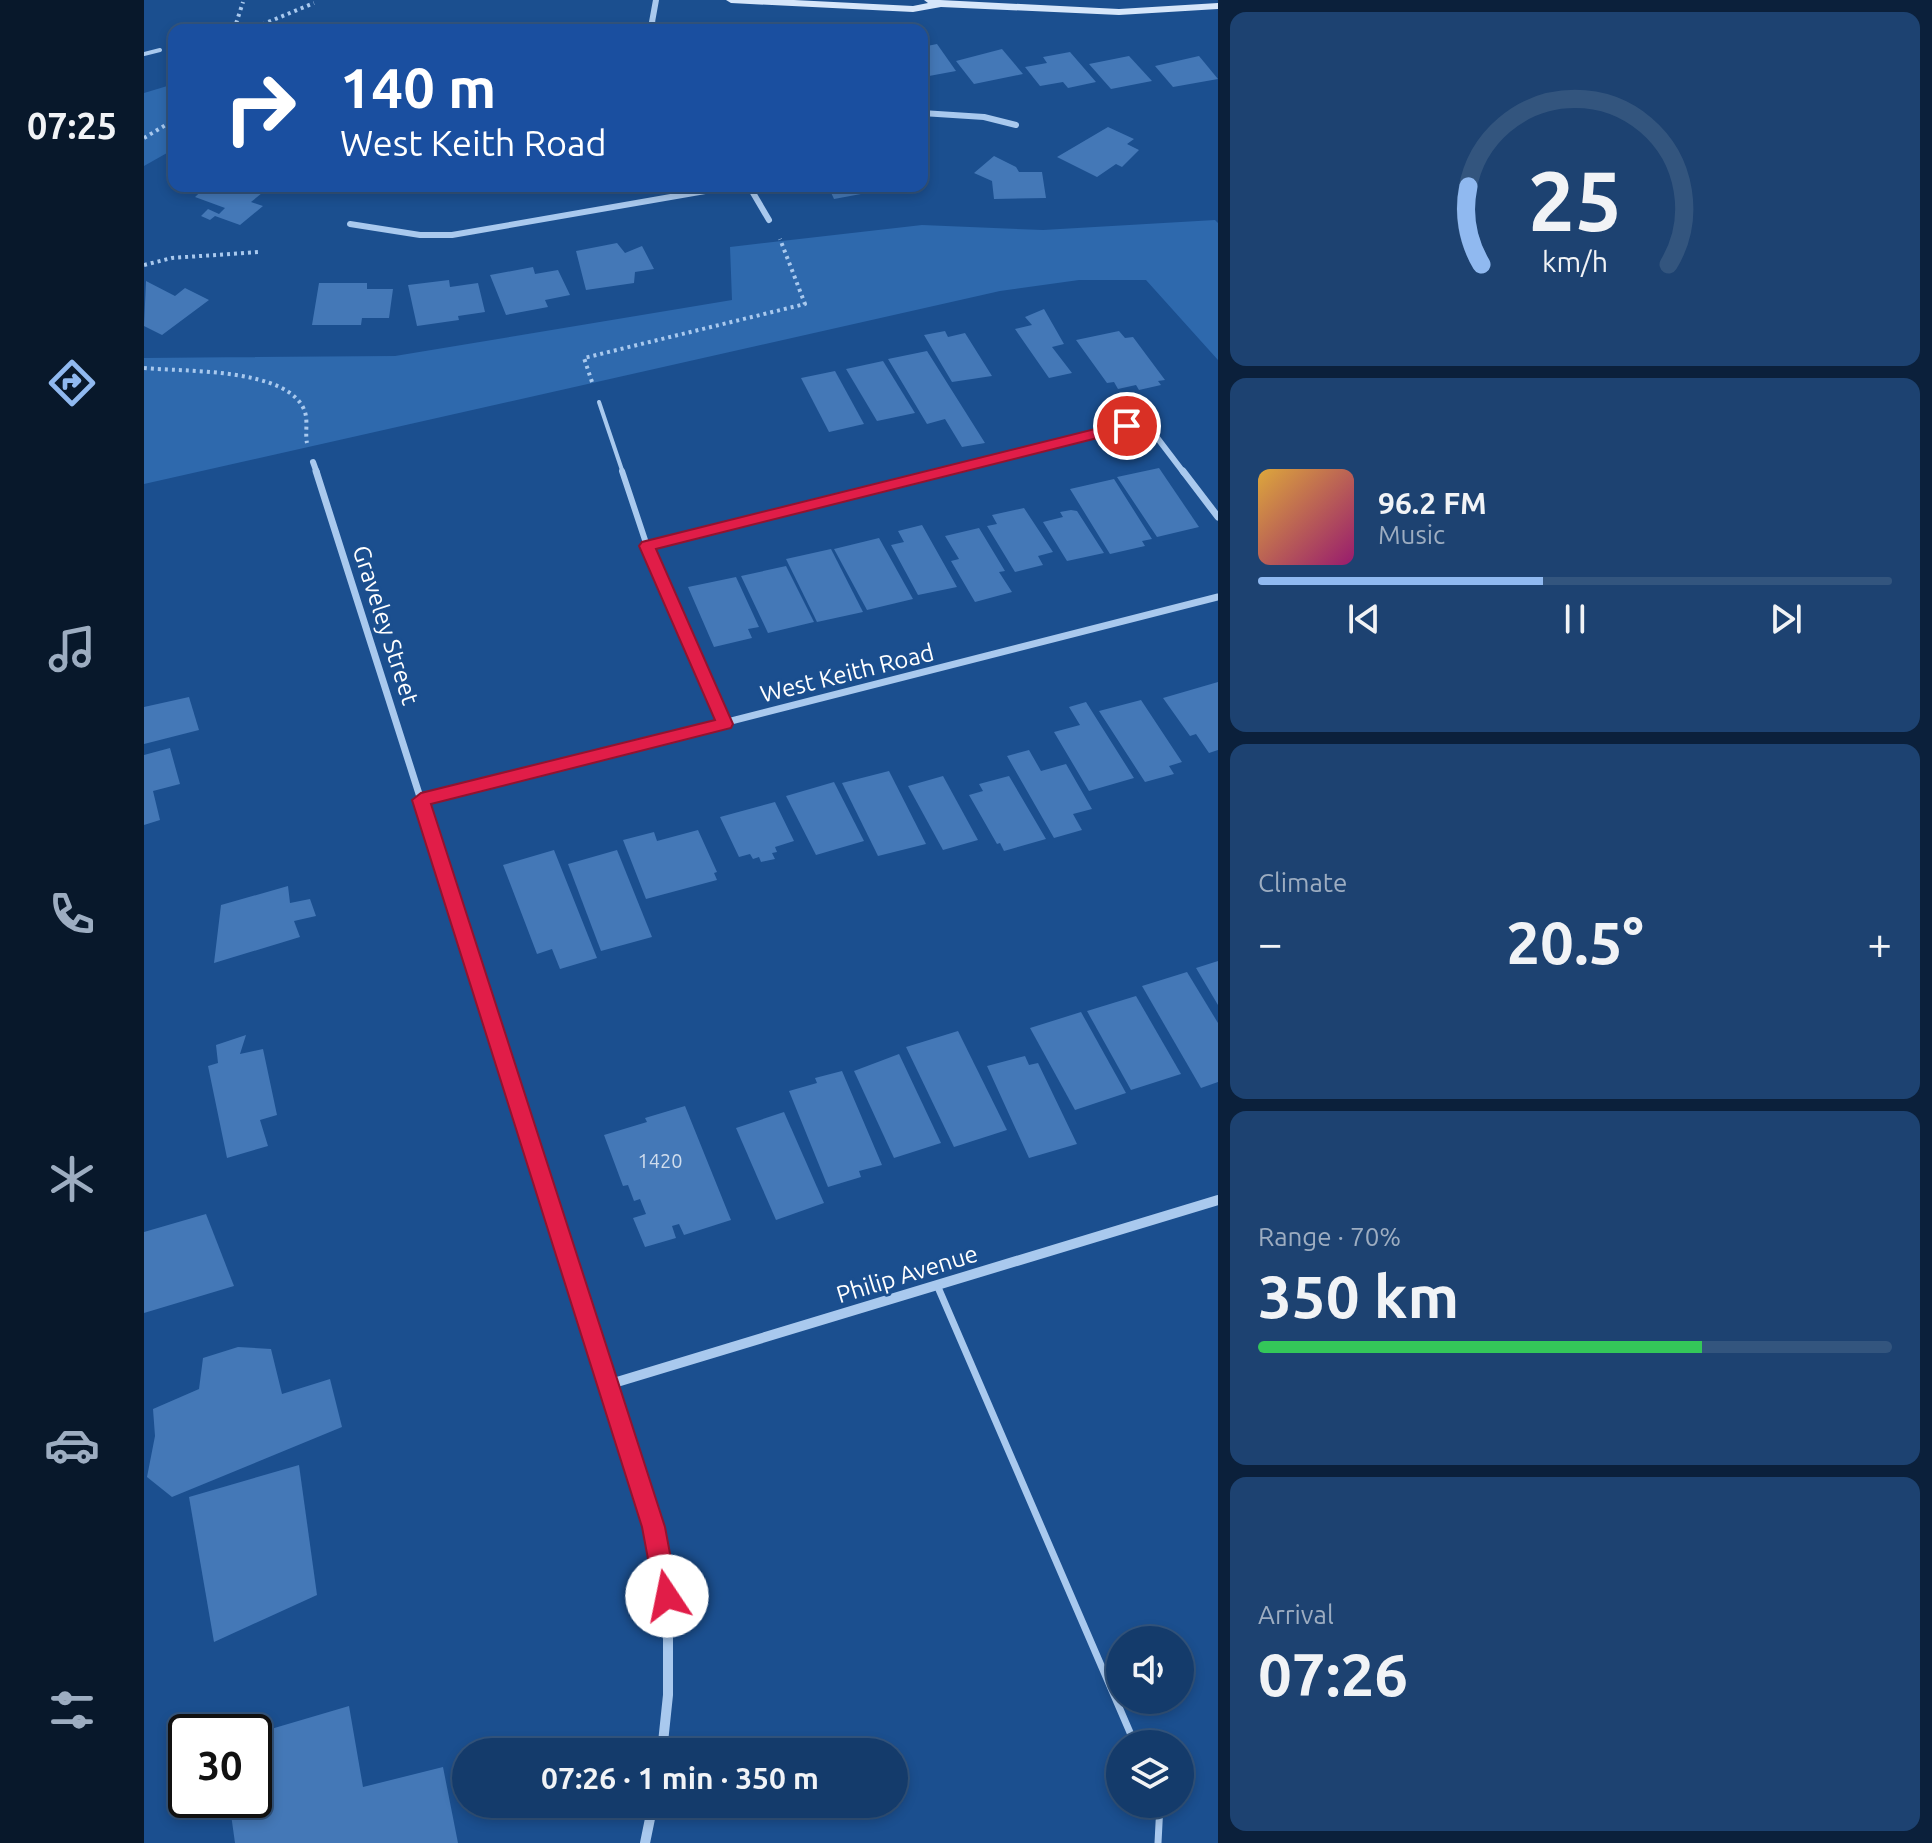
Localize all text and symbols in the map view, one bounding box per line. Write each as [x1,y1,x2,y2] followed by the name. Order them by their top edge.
[208,56,312,160] icon: right
[340,56,496,119] text: 140 m
[27,105,117,146] text: 07:25
[340,122,607,163] text: West Keith Road
[1528,153,1622,247] text: 25
[1542,245,1608,277] text: km/h
[44,355,100,411] icon: directions
[1093,392,1161,460] pin
[1105,404,1149,448] icon: arrive
[1378,486,1487,520] text: 96.2 FM
[1378,520,1445,549] text: Music
[348,542,425,709] street label: Graveley Street
[1342,597,1386,641] icon: previous
[1553,597,1597,641] icon: pause
[1764,597,1808,641] icon: next
[44,621,100,677] icon: music
[757,638,937,708] street label: West Keith Road
[1258,868,1347,897] text: Climate
[44,886,100,942] icon: phone
[1506,908,1644,975] text: 20.5°
[1258,918,1283,967] text: −
[1867,918,1892,967] text: +
[637,1149,683,1172] house number: 1420
[44,1151,100,1207] icon: climate
[1258,1222,1401,1251] text: Range · 70%
[833,1240,981,1308] street label: Philip Avenue
[1258,1262,1459,1329] text: 350 km
[44,1417,100,1473] icon: car
[625,1554,709,1638] position arrow
[1258,1600,1334,1629] text: Arrival
[1106,1626,1194,1818] map controls
[1106,1626,1194,1714] button: sound
[1258,1640,1408,1707] text: 07:26
[44,1682,100,1738] icon: filters
[168,1714,272,1818] speed limit sign: 30
[1106,1730,1194,1818] button: layers
[541,1761,819,1795] text: 07:26 · 1 min · 350 m

